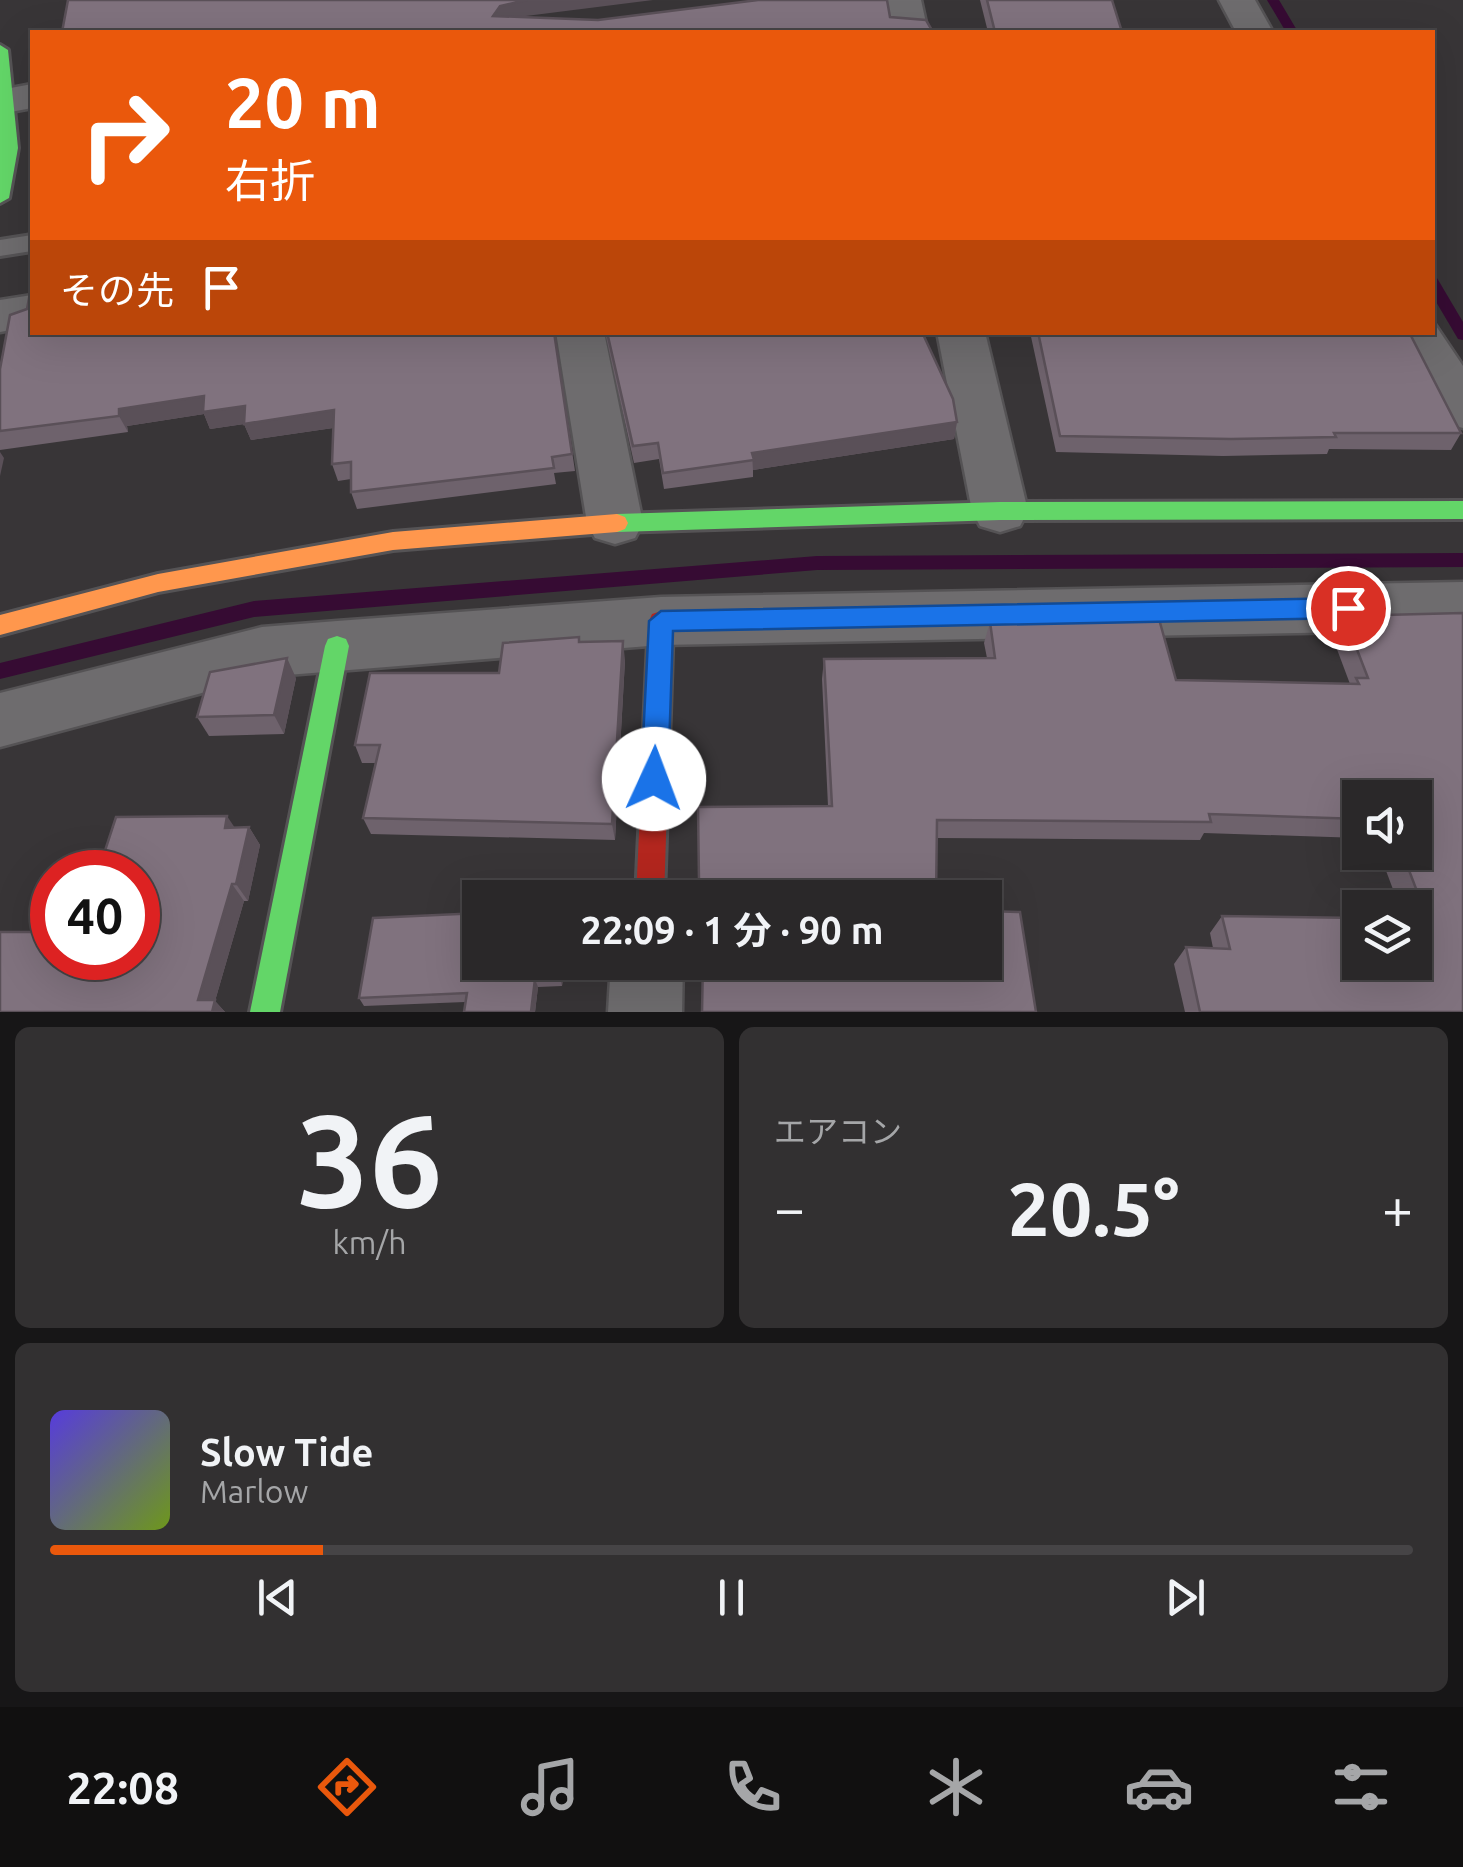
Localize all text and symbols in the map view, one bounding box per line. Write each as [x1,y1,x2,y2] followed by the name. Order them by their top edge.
[225,63,381,141] text: 20 m
[60,70,190,200] icon: right
[225,155,315,206] text: 右折
[194,260,249,315] icon: arrive
[60,269,174,311] text: その先
[1306,566,1391,651] pin
[1321,581,1376,636] icon: arrive
[602,727,706,831] position arrow
[1342,780,1432,980] map controls
[1342,780,1432,870] button: sound
[30,850,160,980] speed limit sign: 40
[1342,890,1432,980] button: layers
[581,909,883,951] text: 22:09 · 1 分 · 90 m
[296,1086,443,1232] text: 36
[774,1113,902,1149] text: エアコン
[1008,1166,1179,1250] text: 20.5°
[774,1177,805,1238] text: −
[1382,1177,1413,1238] text: +
[333,1224,406,1260] text: km/h
[200,1431,373,1473] text: Slow Tide
[200,1473,308,1509] text: Marlow
[250,1570,305,1625] icon: previous
[704,1570,759,1625] icon: pause
[1158,1570,1213,1625] icon: next
[312,1752,382,1822] icon: directions
[515,1752,585,1822] icon: music
[718,1752,788,1822] icon: phone
[921,1752,991,1822] icon: climate
[1124,1752,1194,1822] icon: car
[1326,1752,1396,1822] icon: filters
[66,1762,179,1813] text: 22:08

